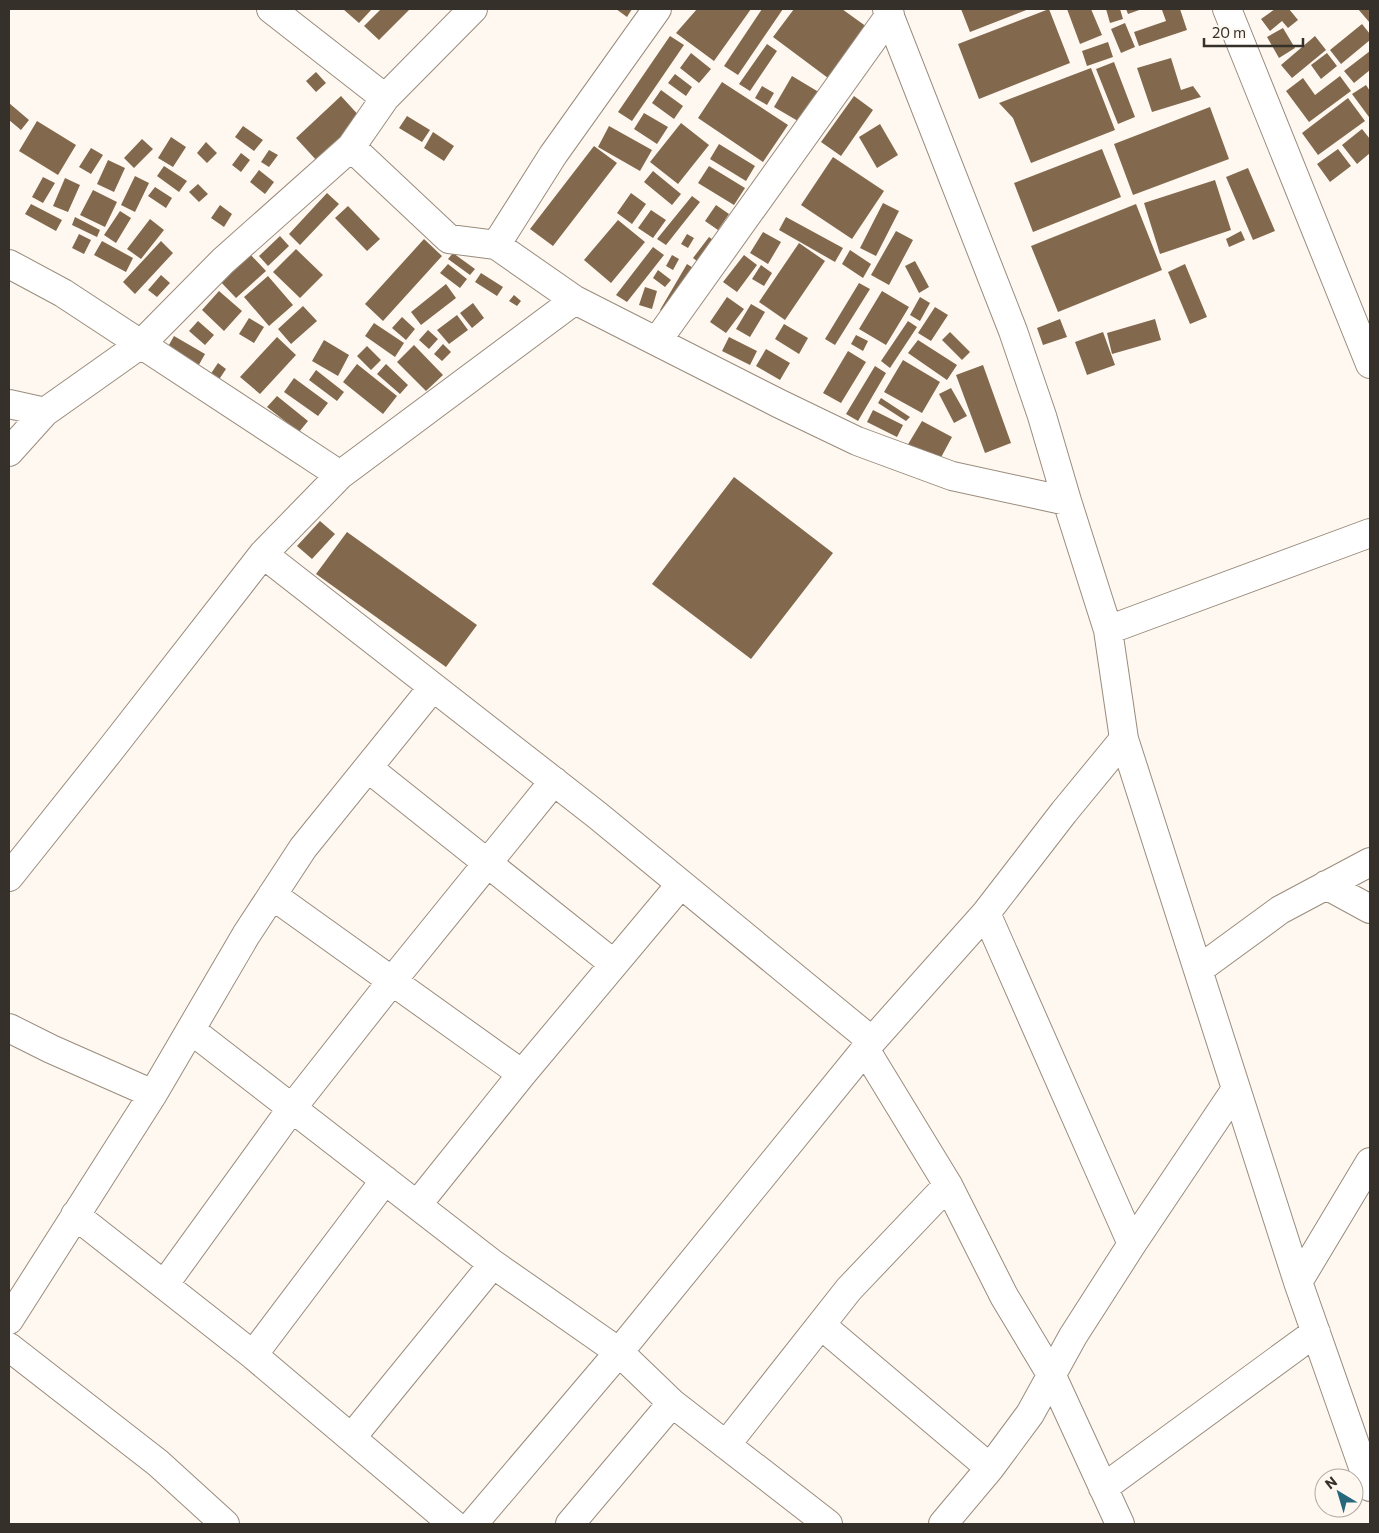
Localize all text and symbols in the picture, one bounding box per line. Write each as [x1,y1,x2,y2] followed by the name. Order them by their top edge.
[1204,15,1303,47] scale bar
[1212,23,1246,41] text: 20 m
[1314,1468,1364,1518] north arrow
[1321,1472,1340,1492] text: N

